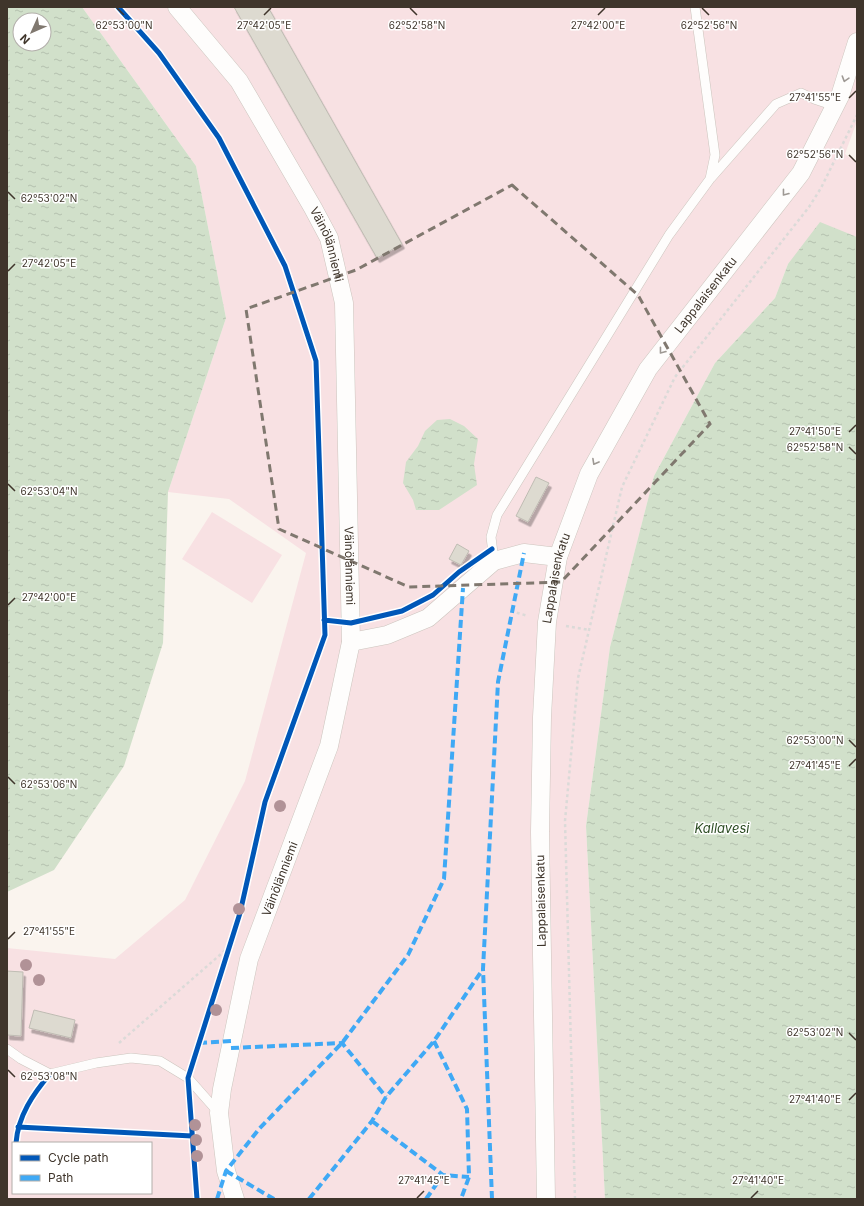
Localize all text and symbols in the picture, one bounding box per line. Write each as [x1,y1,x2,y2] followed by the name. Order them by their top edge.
[12,12,52,52] north arrow
[96,19,152,31] text: 62°53'00"N
[237,19,291,31] text: 27°42'05"E
[389,19,445,31] text: 62°52'58"N
[571,19,625,31] text: 27°42'00"E
[681,19,737,31] text: 62°52'56"N
[17,31,33,47] text: N
[842,75,850,82] one-way arrow
[789,91,841,103] text: 27°41'55"E
[787,148,843,160] text: 62°52'56"N
[783,189,790,196] one-way arrow
[21,192,77,204] text: 62°53'02"N
[307,204,347,283] street label: Väinölänniemi
[671,254,740,336] street label: Lappalaisenkatu
[22,257,76,269] text: 27°42'05"E
[660,346,667,353] one-way arrow
[789,425,841,437] text: 27°41'50"E
[787,441,843,453] text: 62°52'58"N
[593,458,600,465] one-way arrow
[20,485,78,497] text: 62°53'04"N
[342,526,358,605] street label: Väinölänniemi
[539,531,573,625] street label: Lappalaisenkatu
[22,591,76,603] text: 27°42'00"E
[787,734,843,746] text: 62°53'00"N
[789,759,841,771] text: 27°41'45"E
[21,778,77,790] text: 62°53'06"N
[695,820,750,836] water label: Kallavesi
[258,839,301,918] street label: Väinölänniemi
[532,855,549,947] street label: Lappalaisenkatu
[23,925,75,937] text: 27°41'55"E
[787,1026,843,1038] text: 62°53'02"N
[21,1070,77,1082] text: 62°53'08"N
[789,1093,841,1105] text: 27°41'40"E
[12,1142,152,1194] legend
[48,1150,109,1165] text: Cycle path
[48,1170,73,1185] text: Path
[398,1174,450,1186] text: 27°41'45"E
[732,1174,784,1186] text: 27°41'40"E

